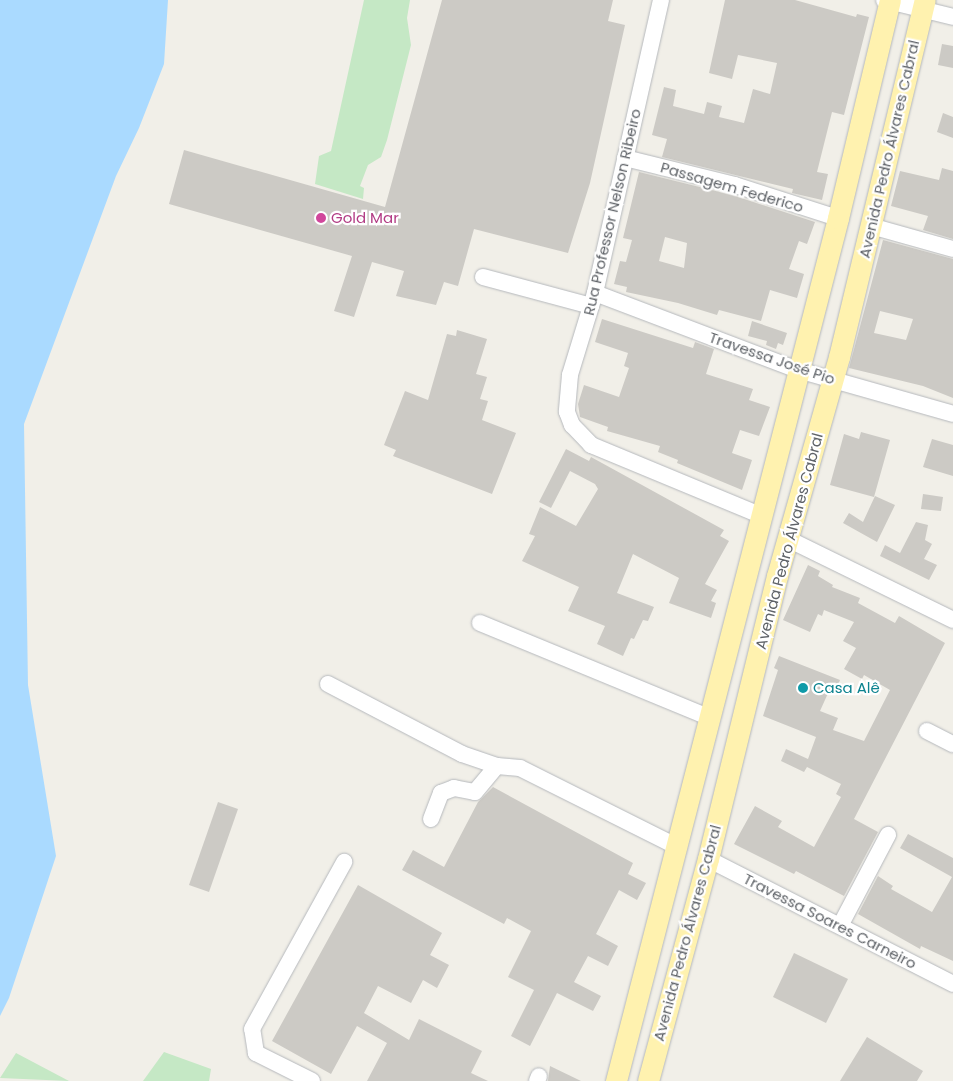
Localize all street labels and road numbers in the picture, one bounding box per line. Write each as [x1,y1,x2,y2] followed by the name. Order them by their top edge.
[855,38,923,260] street label: Avenida Pedro Álvares Cabral
[579,107,645,317] street label: Rua Professor Nelson Ribeiro
[658,158,806,216] street label: Passagem Federico
[707,328,837,388] street label: Travessa José Pio
[751,431,827,651] street label: Avenida Pedro Álvares Cabral
[649,823,725,1043] street label: Avenida Pedro Álvares Cabral
[740,869,920,973] street label: Travessa Soares Carneiro

